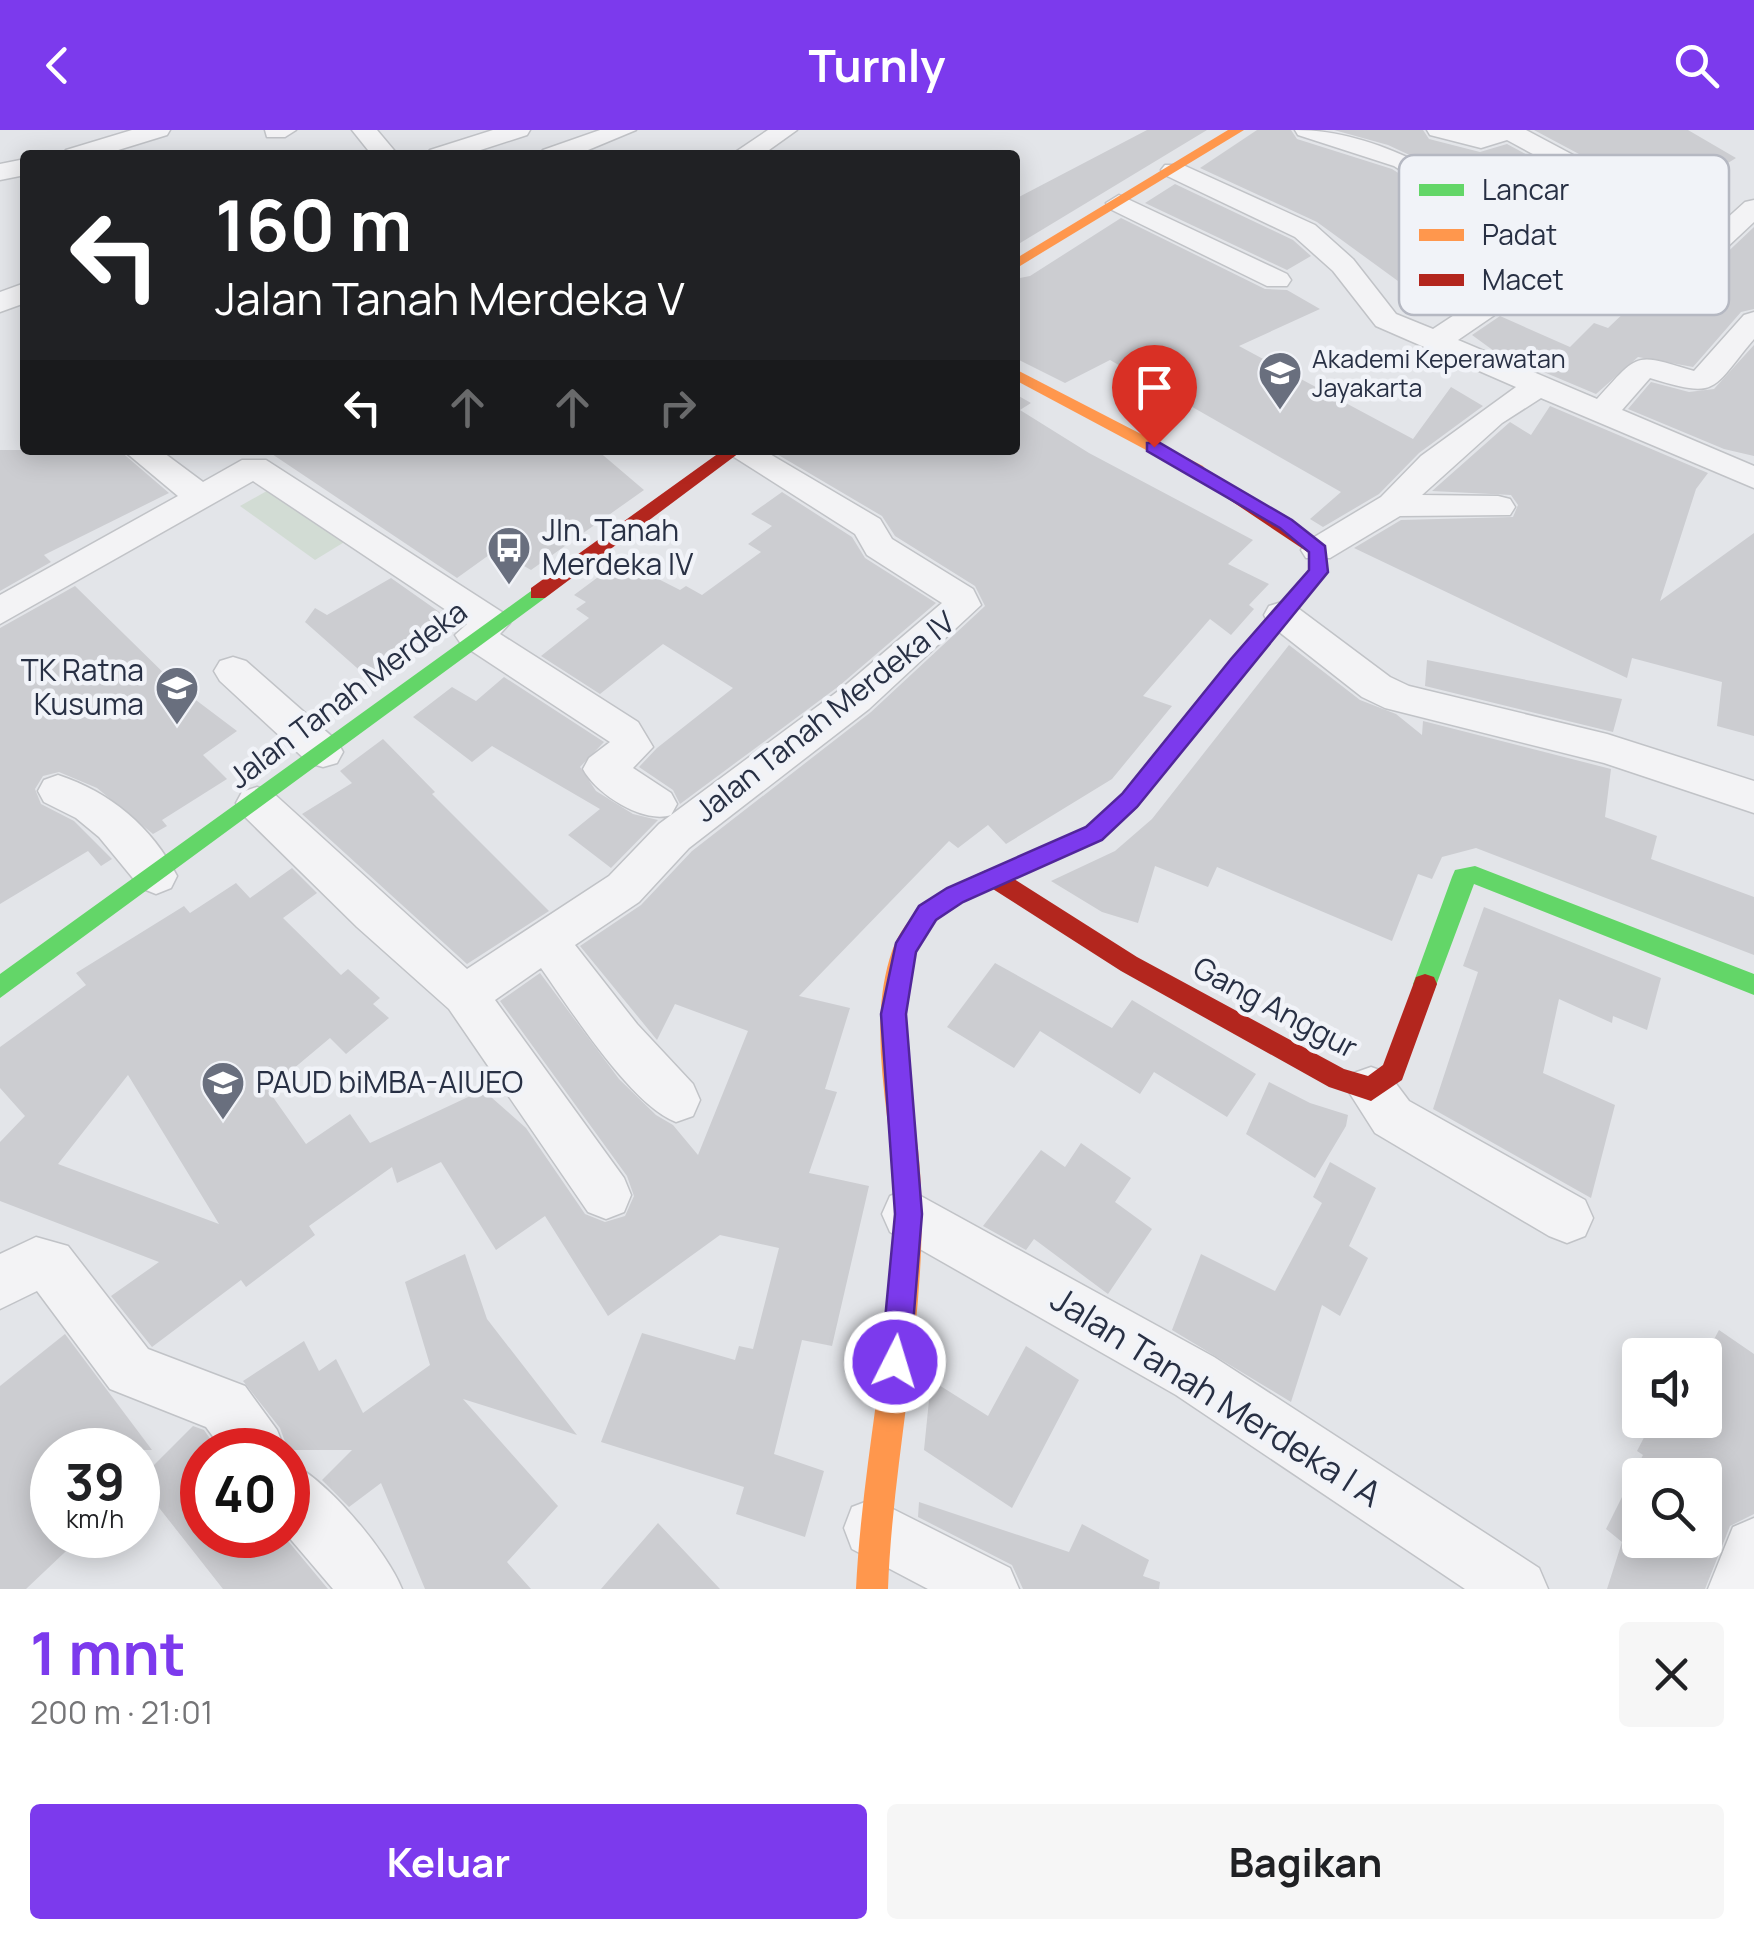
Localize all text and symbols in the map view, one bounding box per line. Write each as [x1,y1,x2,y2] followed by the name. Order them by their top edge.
[808,34,946,96] text: Turnly
[30,38,85,93] icon: back
[1669,38,1724,93] icon: search
[1399,155,1729,315] legend
[1482,170,1569,208] text: Lancar
[215,176,412,272] text: 160 m
[50,190,180,320] icon: left
[1482,215,1557,253] text: Padat
[1482,260,1564,298] text: Macet
[215,267,685,329] text: Jalan Tanah Merdeka V
[1312,341,1566,405] place label: Akademi Keperawatan Jayakarta
[1112,345,1197,448] pin
[1257,350,1303,411] school or university icon: Akademi Keperawatan Jayakarta
[1127,360,1182,415] icon: arrive
[335,380,390,435] icon: left
[440,380,495,435] icon: ahead
[545,380,600,435] icon: ahead
[650,380,705,435] icon: right
[542,509,693,584] place label: Jln. Tanah Merdeka IV
[486,525,532,586] bus stop icon: Jln. Tanah Merdeka IV
[219,590,475,797] street label: Jalan Tanah Merdeka
[685,601,963,830] street label: Jalan Tanah Merdeka IV
[21,649,144,724] place label: TK Ratna Kusuma
[154,665,200,726] school or university icon: TK Ratna Kusuma
[1186,946,1365,1067] street label: Gang Anggur
[200,1060,246,1121] school or university icon: PAUD biMBA-AIUEO
[256,1061,523,1102] place label: PAUD biMBA-AIUEO
[1042,1275,1391,1518] street label: Jalan Tanah Merdeka I A
[843,1310,947,1414] position arrow
[1622,1338,1722,1558] map controls
[1622,1338,1722,1438] button: sound
[180,1428,310,1558] speed limit sign: 40
[65,1447,125,1515] text: 39
[1622,1458,1722,1558] button: search
[66,1501,124,1536] text: km/h
[30,1611,186,1693] text: 1 mnt
[1619,1622,1724,1727] button: close
[30,1690,213,1734] text: 200 m · 21:01
[30,1804,867,1919] button: Keluar
[887,1804,1724,1919] button: Bagikan

